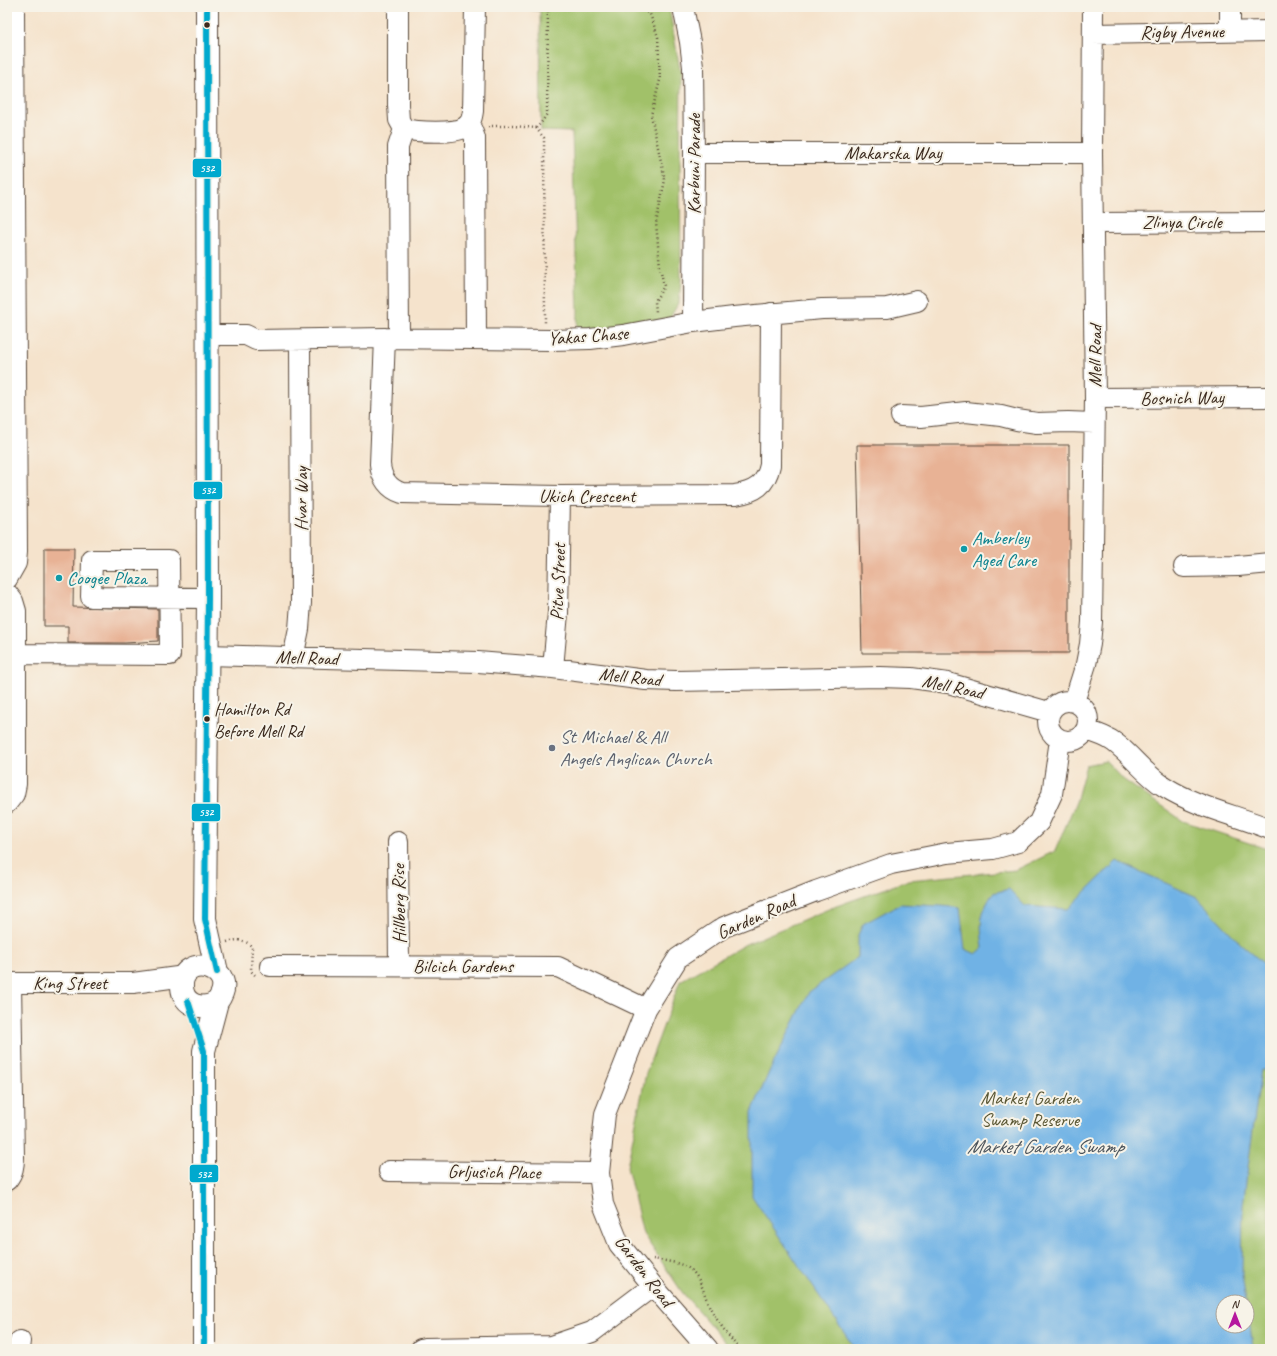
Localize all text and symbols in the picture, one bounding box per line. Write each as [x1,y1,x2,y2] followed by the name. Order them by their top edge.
[1140,19,1226,45] street label: Rigby Avenue
[202,20,212,30] unlabelled marker
[682,112,706,214] street label: Karbuni Parade
[844,141,943,165] street label: Makarska Way
[192,158,222,178] line badge: 532
[200,161,215,175] text: 532
[1142,210,1223,234] street label: Zlinya Circle
[547,321,631,351] street label: Yakas Chase
[1083,322,1107,387] street label: Mell Road
[1140,385,1226,411] street label: Bosnich Way
[289,465,313,531] street label: Hvar Way
[193,481,223,500] line badge: 532
[201,483,216,497] text: 532
[539,484,637,508] street label: Ukich Crescent
[972,526,1038,572] place label: Amberley Aged Care
[545,541,571,621] street label: Pitve Street
[959,544,969,554] marker: Amberley Aged Care
[67,566,149,590] place label: Coogee Plaza
[54,573,64,583] marker: Coogee Plaza
[275,645,341,671] street label: Mell Road
[598,662,665,692] street label: Mell Road
[920,669,989,706] street label: Mell Road
[214,698,306,742] place label: Hamilton Rd Before Mell Rd
[202,714,212,724] marker: Hamilton Rd Before Mell Rd
[560,725,713,771] place label: St Michael & All Angels Anglican Church
[547,743,557,753] marker: St Michael & All Angels Anglican Church
[191,803,221,822] line badge: 532
[199,805,214,819] text: 532
[386,862,412,944] street label: Hillberg Rise
[713,888,802,945] street label: Garden Road
[413,954,515,978] street label: Bilcich Gardens
[33,971,109,995] street label: King Street
[981,1086,1081,1132] park label: Market Garden Swamp Reserve
[967,1134,1126,1159] water label: Market Garden Swamp
[447,1159,543,1185] street label: Grljusich Place
[189,1164,219,1183] line badge: 532
[197,1167,212,1181] text: 532
[609,1230,681,1314] street label: Garden Road
[1215,1294,1255,1334] north arrow
[1232,1297,1241,1311] text: N

